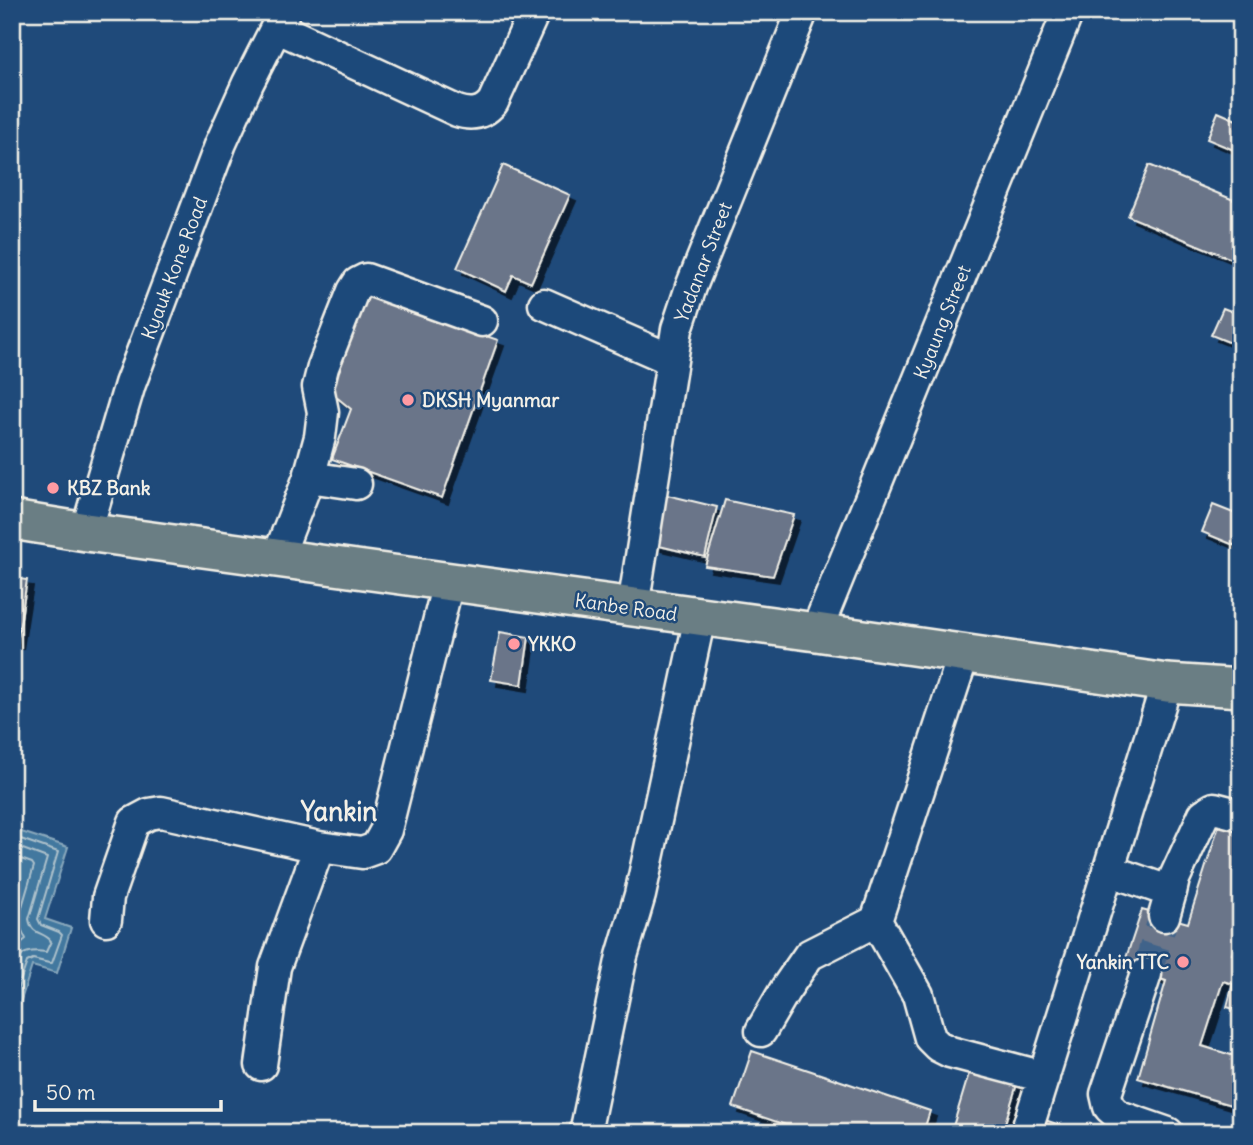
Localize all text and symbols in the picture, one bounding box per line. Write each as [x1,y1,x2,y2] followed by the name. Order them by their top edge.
[136,193,212,343] street label: Kyauk Kone Road
[669,198,737,326] street label: Yadanar Street
[908,261,976,383] street label: Kyaung Street
[422,388,559,412] place label: DKSH Myanmar
[400,392,416,408] marker: DKSH Myanmar
[67,476,151,500] place label: KBZ Bank
[45,480,61,496] marker: KBZ Bank
[573,588,679,626] street label: Kanbe Road
[527,632,576,656] place label: YKKO
[506,636,522,652] marker: YKKO
[300,795,377,828] district label: Yankin
[1076,950,1169,974] place label: Yankin TTC
[1175,954,1191,970] marker: Yankin TTC
[35,1068,220,1112] scale bar
[46,1079,95,1106] text: 50 m

